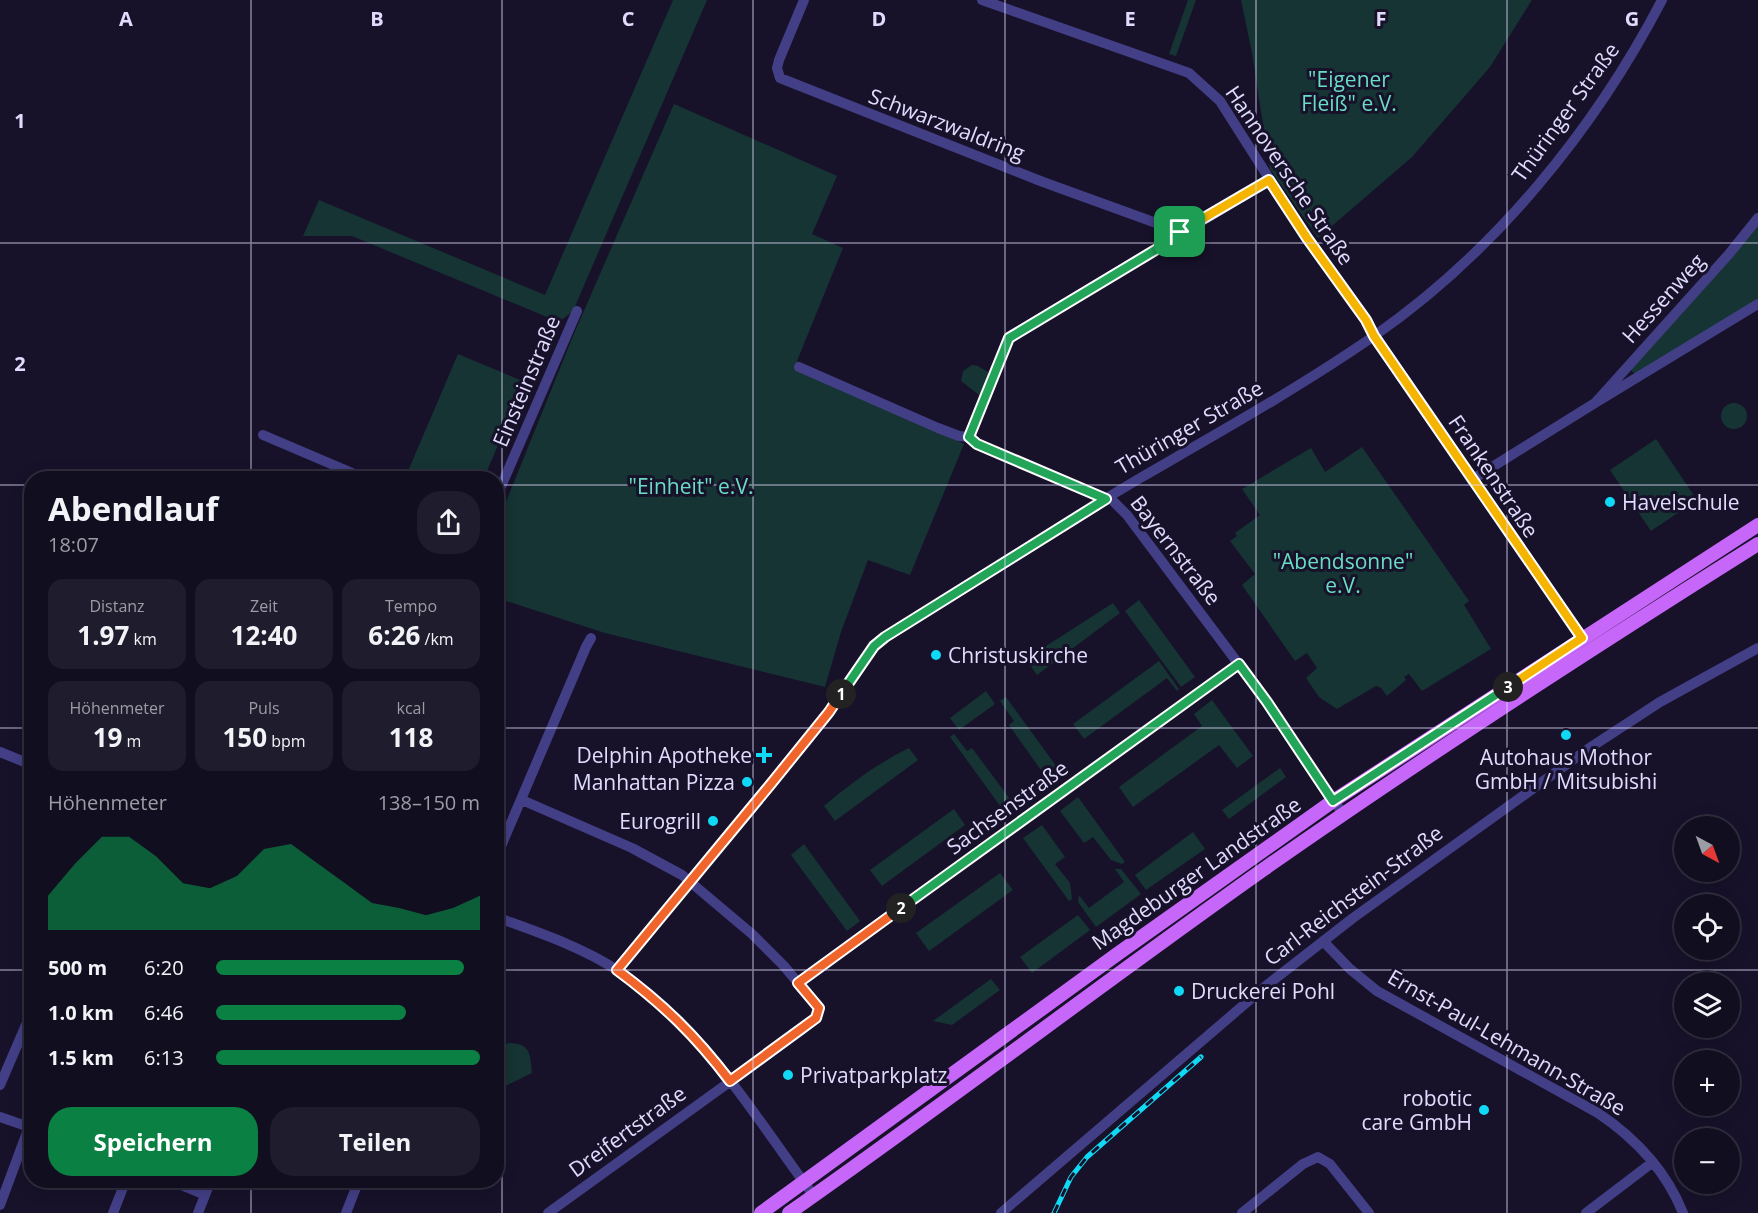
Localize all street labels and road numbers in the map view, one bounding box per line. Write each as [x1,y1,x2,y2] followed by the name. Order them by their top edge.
[1505,37,1625,187] street label: Thüringer Straße
[1219,80,1361,270] street label: Hannoversche Straße
[865,81,1029,167] street label: Schwarzwaldring
[1615,247,1711,349] street label: Hessenweg
[486,311,566,451] street label: Einsteinstraße
[1110,374,1268,480] street label: Thüringer Straße
[1443,409,1545,543] street label: Frankenstraße
[1124,490,1228,610] street label: Bayernstraße
[941,754,1073,860] street label: Sachsenstraße
[1086,790,1306,956] street label: Magdeburger Landstraße
[1258,819,1448,971] street label: Carl-Reichstein-Straße
[1383,962,1631,1122] street label: Ernst-Paul-Lehmann-Straße
[563,1079,691,1183] street label: Dreifertstraße

